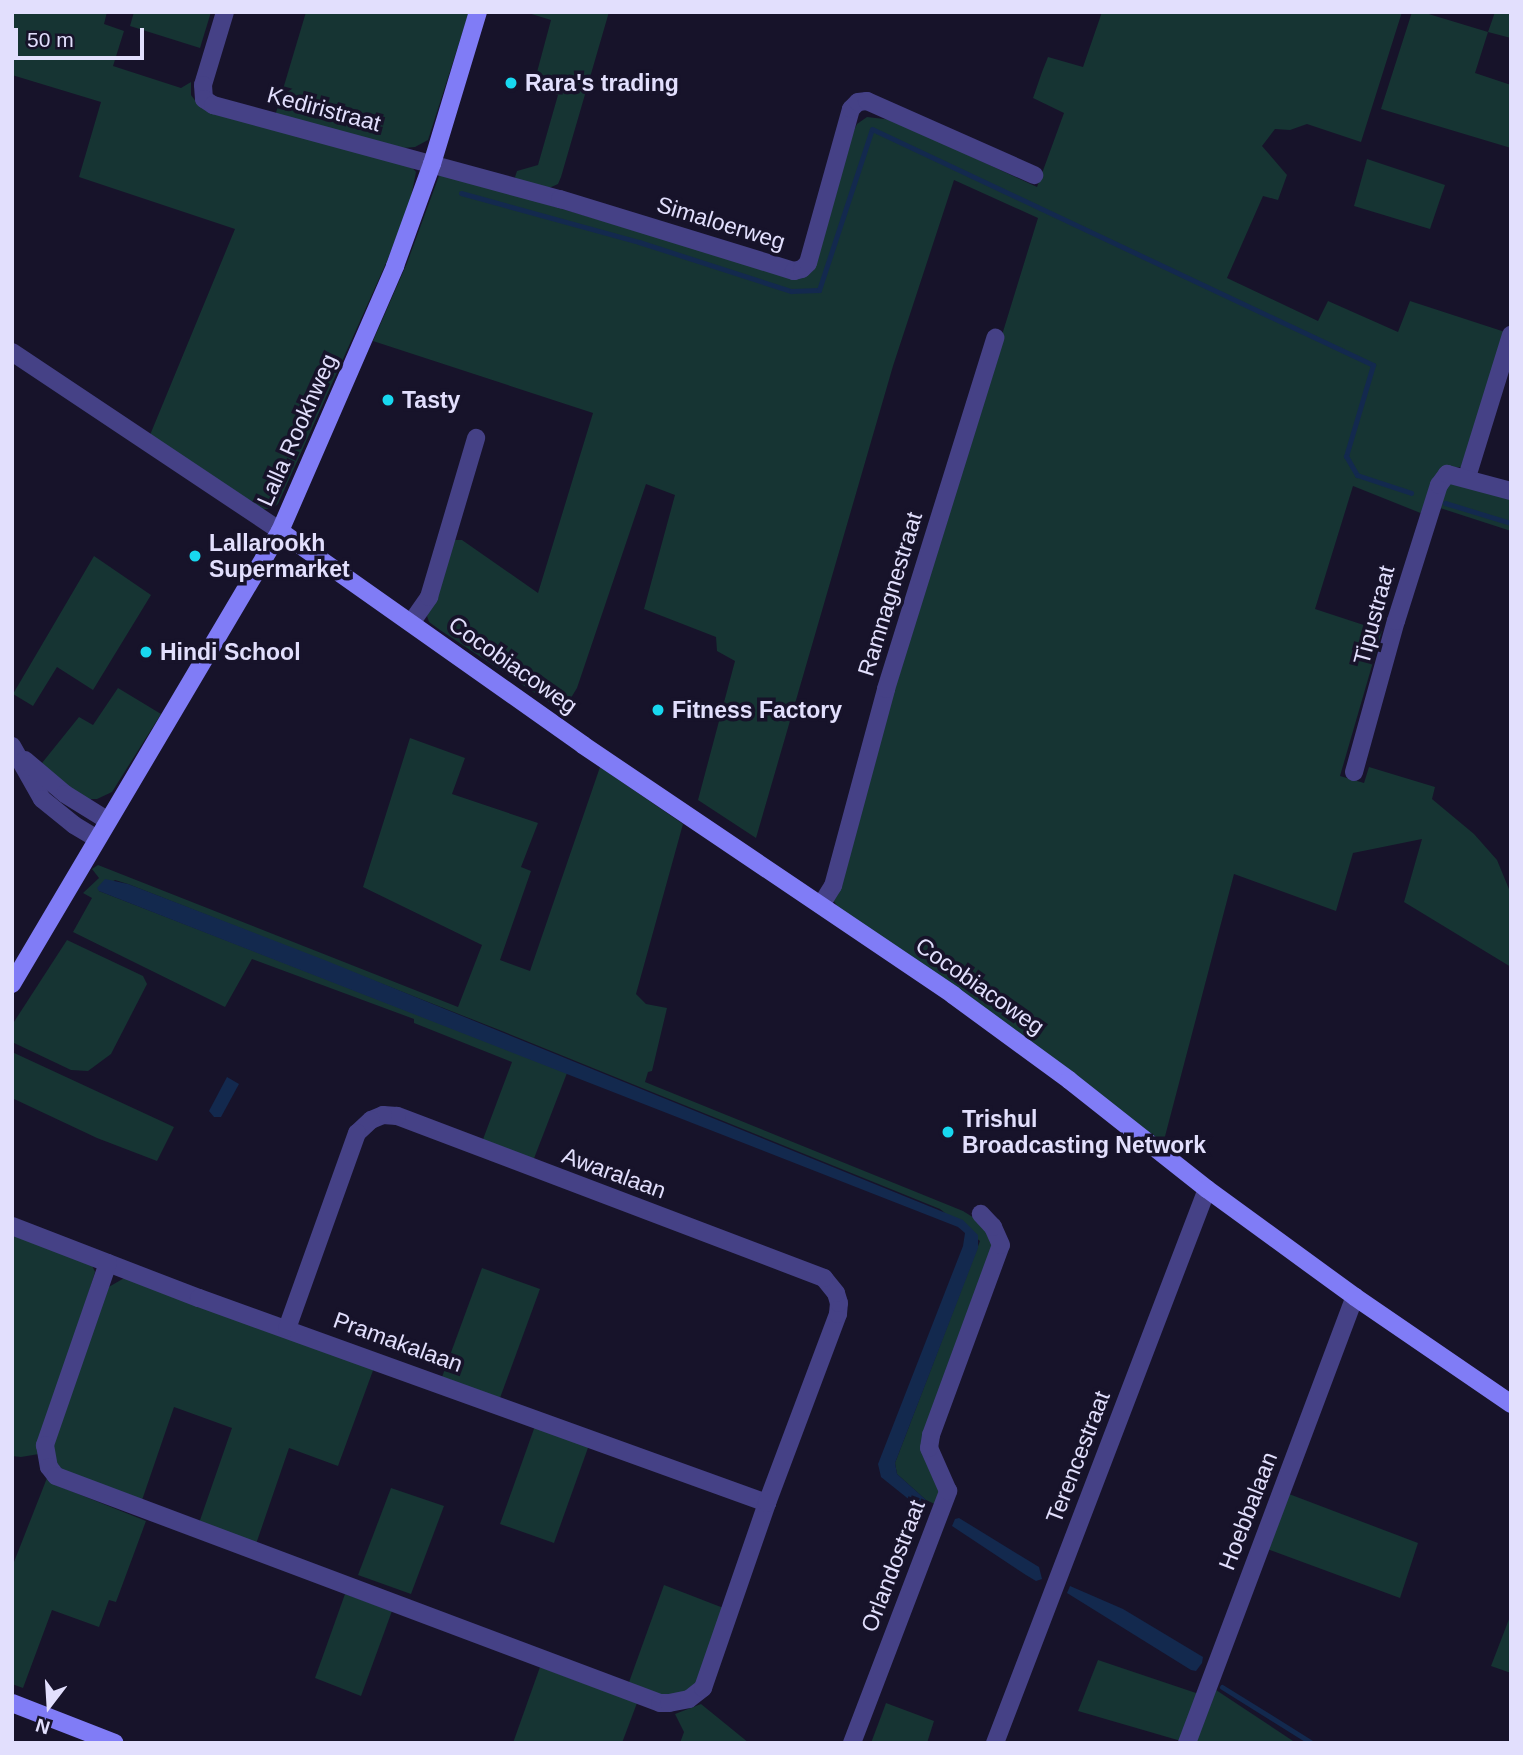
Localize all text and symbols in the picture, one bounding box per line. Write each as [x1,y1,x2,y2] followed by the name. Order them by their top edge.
[18,14,147,58] scale bar
[27,28,74,51] text: 50 m
[525,69,679,97] place label: Rara's trading
[503,75,519,91] marker: Rara's trading
[264,81,384,137] street label: Kediristraat
[653,190,789,256] street label: Simaloerweg
[251,350,343,510] street label: Lalla Rookhweg
[402,386,460,414] place label: Tasty
[380,392,396,408] marker: Tasty
[852,509,928,679] street label: Ramnagnestraat
[209,529,350,583] place label: Lallarookh Supermarket
[187,548,203,564] marker: Lallarookh Supermarket
[1348,562,1400,668] street label: Tipustraat
[443,610,583,720] street label: Cocobiacoweg
[160,638,301,666] place label: Hindi School
[138,644,154,660] marker: Hindi School
[672,696,842,724] place label: Fitness Factory
[650,702,666,718] marker: Fitness Factory
[910,931,1050,1041] street label: Cocobiacoweg
[962,1105,1206,1159] place label: Trishul Broadcasting Network
[940,1124,956,1140] marker: Trishul Broadcasting Network
[558,1142,670,1204] street label: Awaralaan
[330,1306,466,1378] street label: Pramakalaan
[1040,1387,1116,1527] street label: Terencestraat
[1213,1448,1283,1574] street label: Hoebbalaan
[855,1496,931,1636] street label: Orlandostraat
[14,1671,84,1741] north arrow
[33,1715,52,1739] text: N

